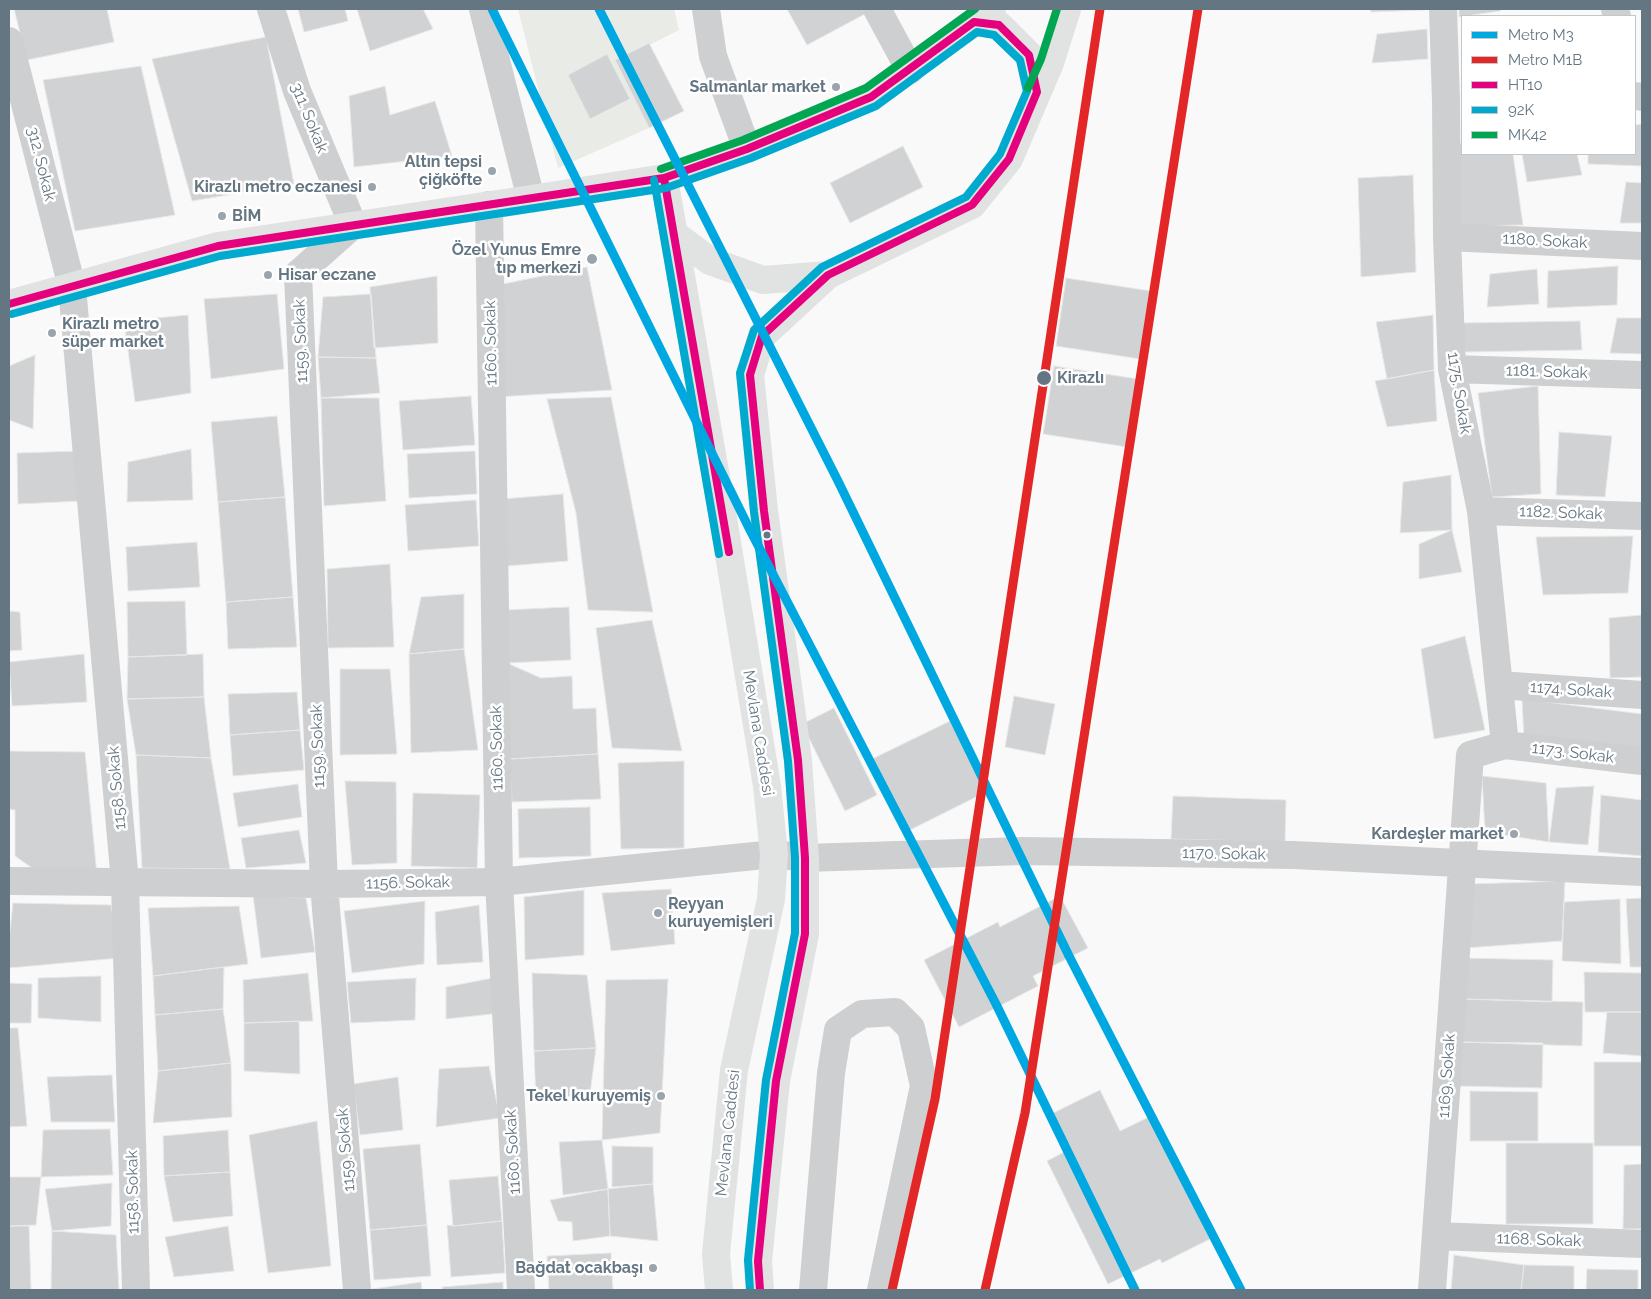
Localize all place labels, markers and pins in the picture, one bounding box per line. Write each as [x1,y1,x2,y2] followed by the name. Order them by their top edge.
[690,77,826,97] place label: Salmanlar market
[830,81,842,93] marker: Salmanlar market
[405,152,482,190] place label: Altın tepsi çiğköfte
[486,165,498,177] marker: Altın tepsi çiğköfte
[194,177,362,197] place label: Kirazlı metro eczanesi
[366,181,378,193] marker: Kirazlı metro eczanesi
[232,206,261,226] place label: BİM
[216,210,228,222] marker: BİM
[452,240,581,278] place label: Özel Yunus Emre tıp merkezi
[585,252,599,266] marker: Özel Yunus Emre tıp merkezi
[278,265,376,285] place label: Hisar eczane
[262,269,274,281] marker: Hisar eczane
[62,314,164,352] place label: Kirazlı metro süper market
[46,327,58,339] marker: Kirazlı metro süper market
[1057,368,1104,388] place label: Kirazlı
[1035,369,1053,387] marker: Kirazlı
[762,530,772,540] unlabelled marker
[1371,824,1504,844] place label: Kardeşler market
[1508,828,1520,840] marker: Kardeşler market
[668,894,773,932] place label: Reyyan kuruyemişleri
[652,907,664,919] marker: Reyyan kuruyemişleri
[526,1086,651,1106] place label: Tekel kuruyemiş
[655,1090,667,1102] marker: Tekel kuruyemiş
[515,1258,643,1278] place label: Bağdat ocakbaşı
[647,1262,659,1274] marker: Bağdat ocakbaşı

